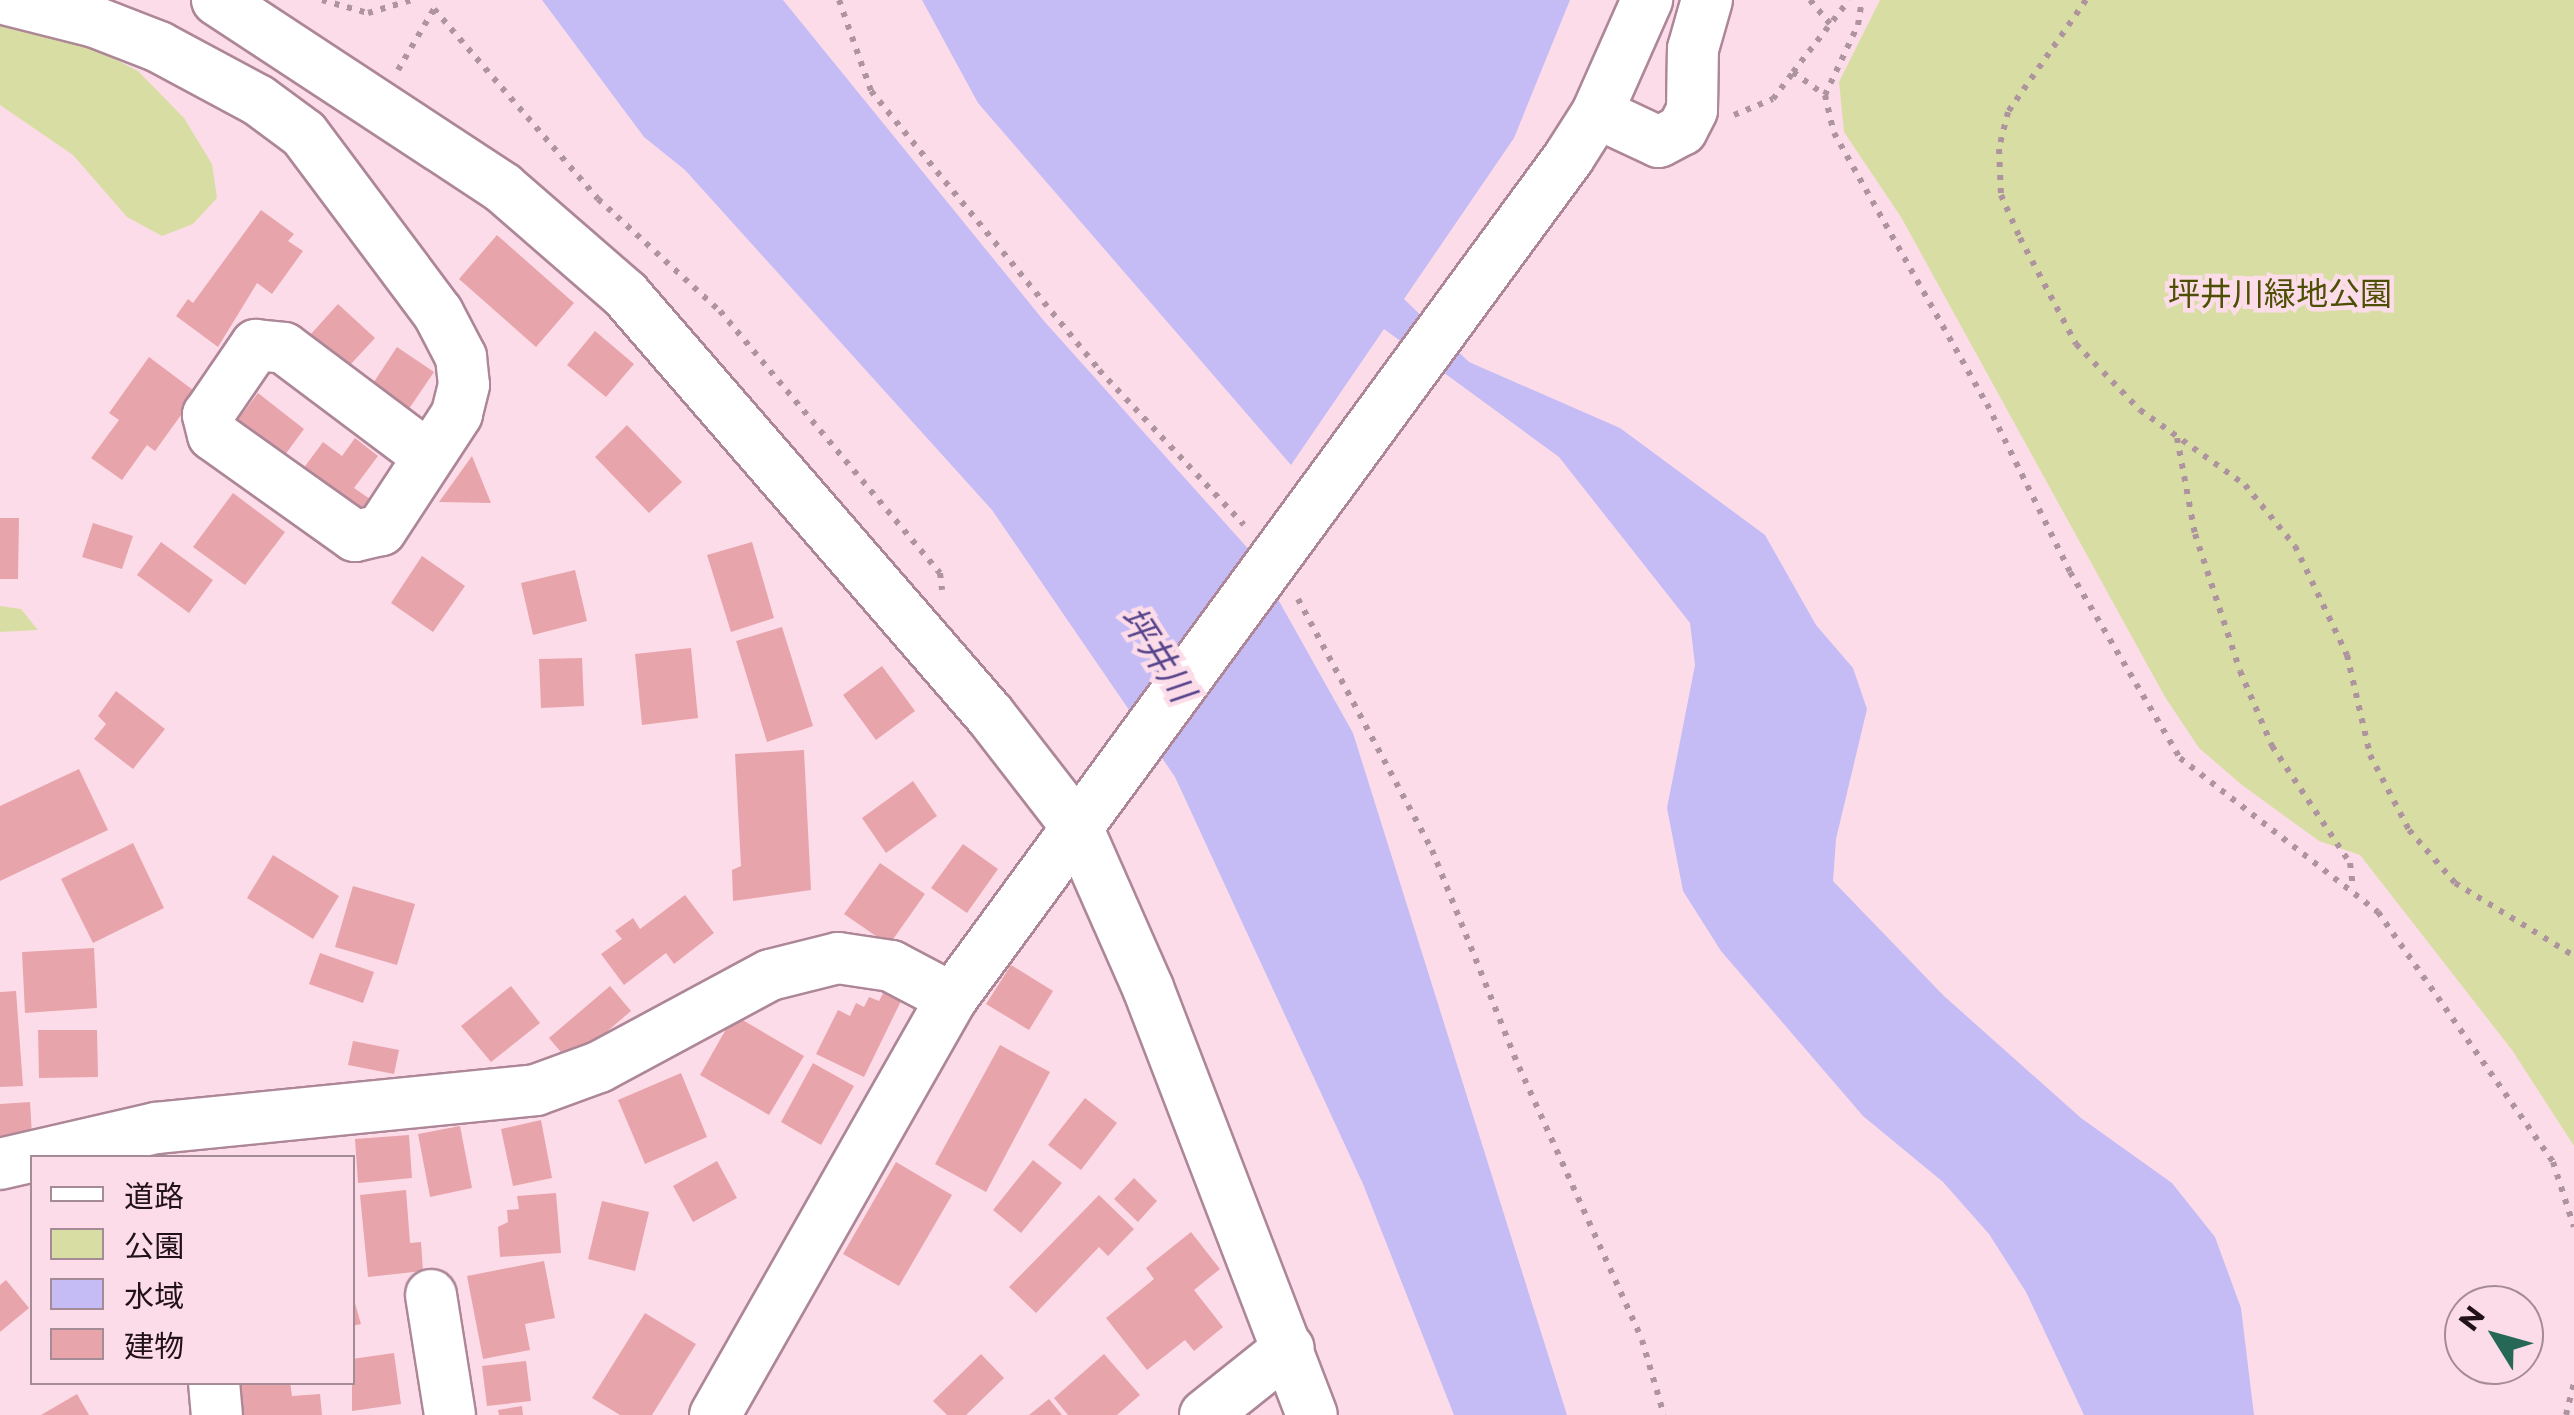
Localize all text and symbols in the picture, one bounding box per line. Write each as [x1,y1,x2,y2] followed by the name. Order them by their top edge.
[2168,275,2392,313] park label: 坪井川緑地公園
[1111,599,1203,709] water label: 坪井川
[30,1155,355,1385] legend
[124,1178,184,1215] text: 道路
[124,1228,184,1265] text: 公園
[124,1278,184,1315] text: 水域
[2444,1285,2544,1385] north arrow
[2451,1299,2492,1337] text: N
[124,1328,184,1365] text: 建物

